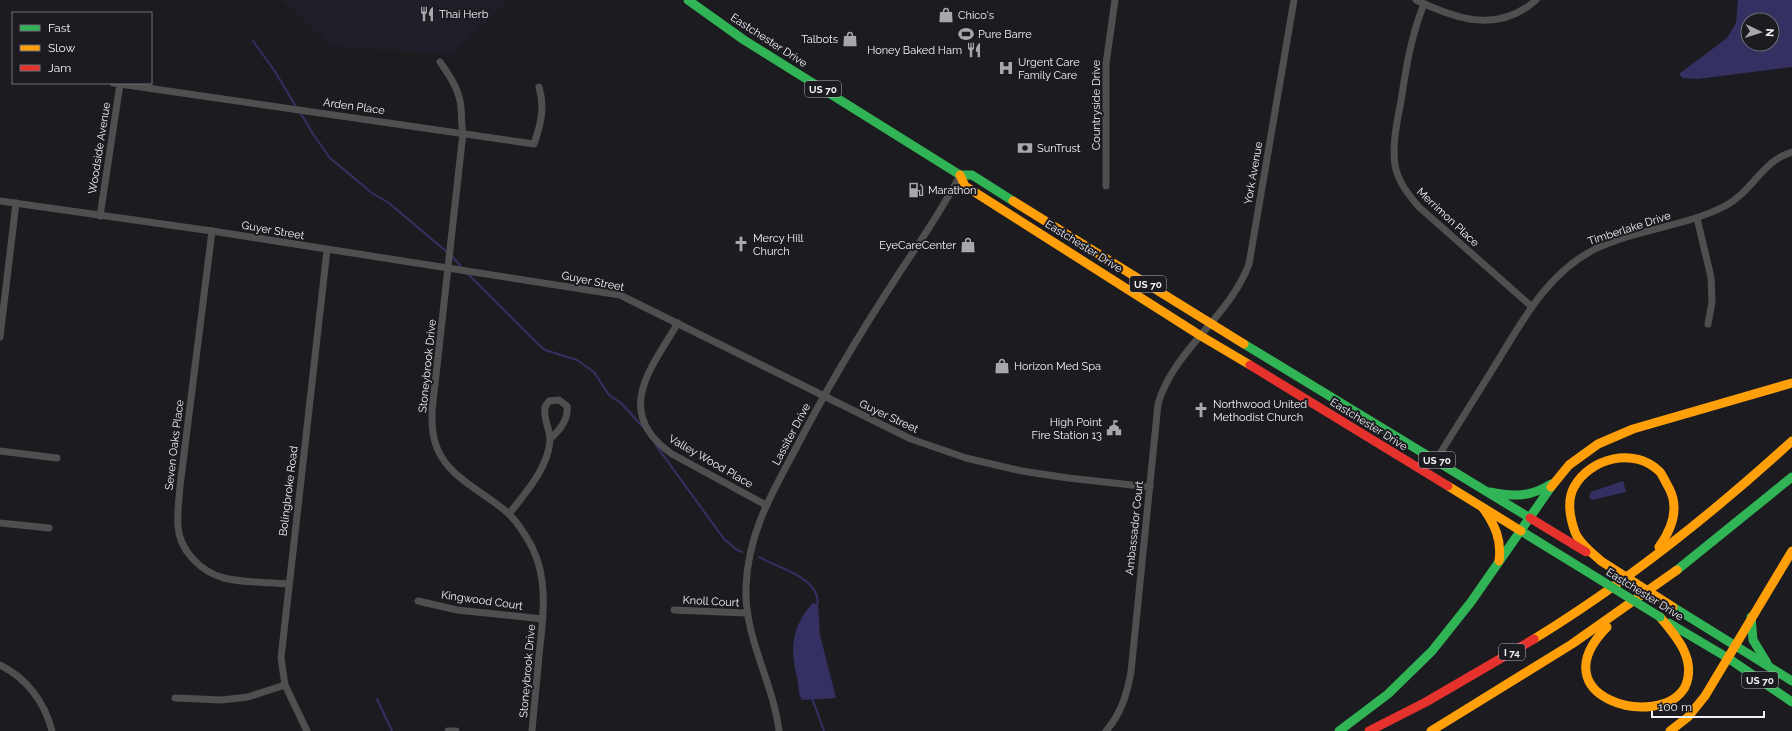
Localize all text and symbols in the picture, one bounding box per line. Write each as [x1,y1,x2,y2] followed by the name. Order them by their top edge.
[418,5,436,23] restaurant icon: Thai Herb
[937,6,955,24] shop icon: Chico's
[439,8,489,21] place label: Thai Herb
[958,9,994,22] place label: Chico's
[728,11,810,70] street label: Eastchester Drive
[12,12,152,84] legend
[1740,12,1780,52] north arrow
[48,21,71,35] text: Fast
[957,25,975,43] sports icon: Pure Barre
[978,28,1032,41] place label: Pure Barre
[1763,28,1776,37] text: N
[841,30,859,48] shop icon: Talbots
[801,33,838,46] place label: Talbots
[48,41,75,55] text: Slow
[965,41,983,59] restaurant icon: Honey Baked Ham
[867,44,962,57] place label: Honey Baked Ham
[1018,56,1080,82] place label: Urgent Care Family Care
[997,59,1015,77] hospital icon: Urgent Care Family Care
[1090,59,1103,150] street label: Countryside Drive
[48,61,71,75] text: Jam
[805,81,841,97] road number: US 70
[322,96,386,117] street label: Arden Place
[86,101,113,195] street label: Woodside Avenue
[1016,139,1034,157] bank icon: SunTrust
[1242,140,1265,205] street label: York Avenue
[1037,142,1081,155] place label: SunTrust
[907,181,925,199] fuel station icon: Marathon
[928,184,976,197] place label: Marathon
[1414,185,1482,250] street label: Merrimon Place
[1586,209,1673,248] street label: Timberlake Drive
[1043,217,1125,276] street label: Eastchester Drive
[241,219,306,242] street label: Guyer Street
[753,232,804,258] place label: Mercy Hill Church
[732,235,750,253] church icon: Mercy Hill Church
[959,236,977,254] shop icon: EyeCareCenter
[879,239,956,252] place label: EyeCareCenter
[560,269,626,294] street label: Guyer Street
[1130,276,1166,292] road number: US 70
[416,318,439,413] street label: Stoneybrook Drive
[993,357,1011,375] shop icon: Horizon Med Spa
[1014,360,1101,373] place label: Horizon Med Spa
[1328,395,1410,454] street label: Eastchester Drive
[857,397,921,436] street label: Guyer Street
[1213,398,1307,424] place label: Northwood United Methodist Church
[163,399,187,491] street label: Seven Oaks Place
[770,401,813,467] street label: Lassiter Drive
[1192,401,1210,419] church icon: Northwood United Methodist Church
[1032,416,1102,442] place label: High Point Fire Station 13
[1105,419,1123,437] public building icon: High Point Fire Station 13
[666,432,756,491] street label: Valley Wood Place
[277,445,300,537] street label: Bolingbroke Road
[1419,452,1455,468] road number: US 70
[1123,480,1146,576] street label: Ambassador Court
[1604,565,1686,624] street label: Eastchester Drive
[440,588,524,613] street label: Kingwood Court
[682,594,740,609] street label: Knoll Court
[517,623,538,718] street label: Stoneybrook Drive
[1499,644,1525,660] road number: I 74
[1742,672,1778,688] road number: US 70
[1652,693,1764,719] scale bar
[1658,700,1692,714] text: 100 m

